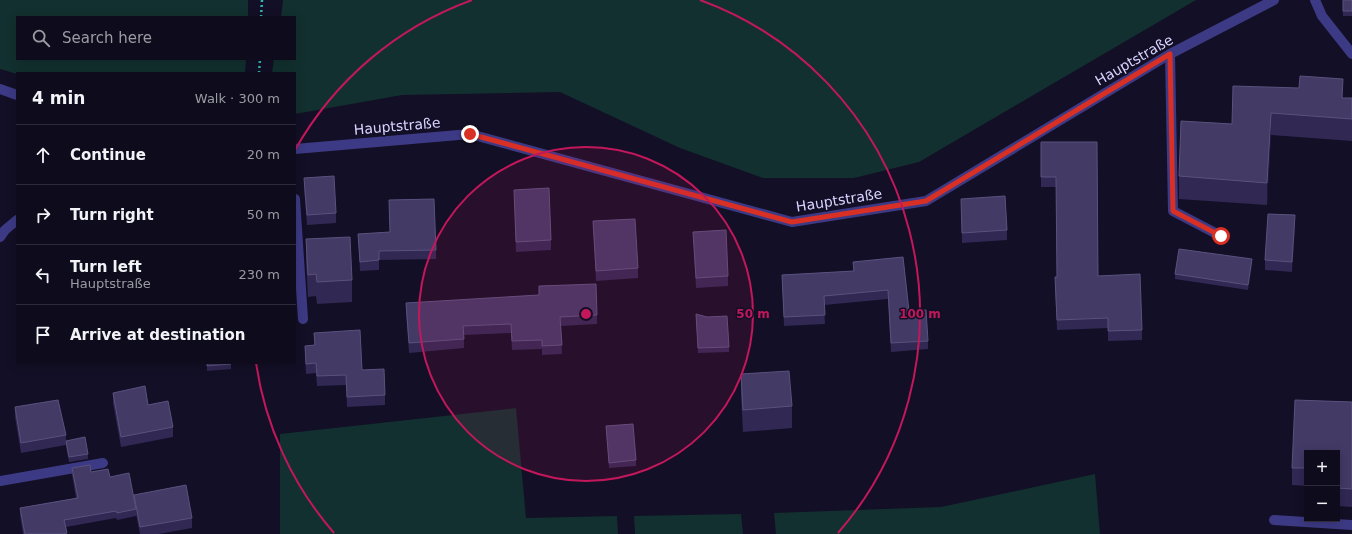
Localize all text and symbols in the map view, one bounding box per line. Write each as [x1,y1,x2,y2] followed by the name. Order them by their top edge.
[16,16,296,60] search box
[30,27,52,49] icon: search
[62,29,152,47] text: Search here
[1092,31,1176,89] street label: Hauptstraße
[32,88,85,108] text: 4 min
[195,91,280,106] text: Walk · 300 m
[353,114,441,138] street label: Hauptstraße
[461,125,479,143] route end
[32,144,54,166] icon: ahead
[70,146,146,164] text: Continue
[247,147,280,162] text: 20 m
[795,185,883,215] street label: Hauptstraße
[32,204,54,226] icon: right
[70,206,154,224] text: Turn right
[247,207,280,222] text: 50 m
[1212,227,1230,245] route start
[70,258,142,276] text: Turn left
[32,264,54,286] icon: left
[238,267,280,282] text: 230 m
[70,276,151,291] text: Hauptstraße
[579,307,593,321] centre of rings
[736,307,770,321] text: 50 m
[899,307,941,321] text: 100 m
[32,324,54,346] icon: arrive
[70,326,245,344] text: Arrive at destination
[1304,450,1340,522] map controls
[1304,450,1340,486] button: +
[1304,486,1340,522] button: −

